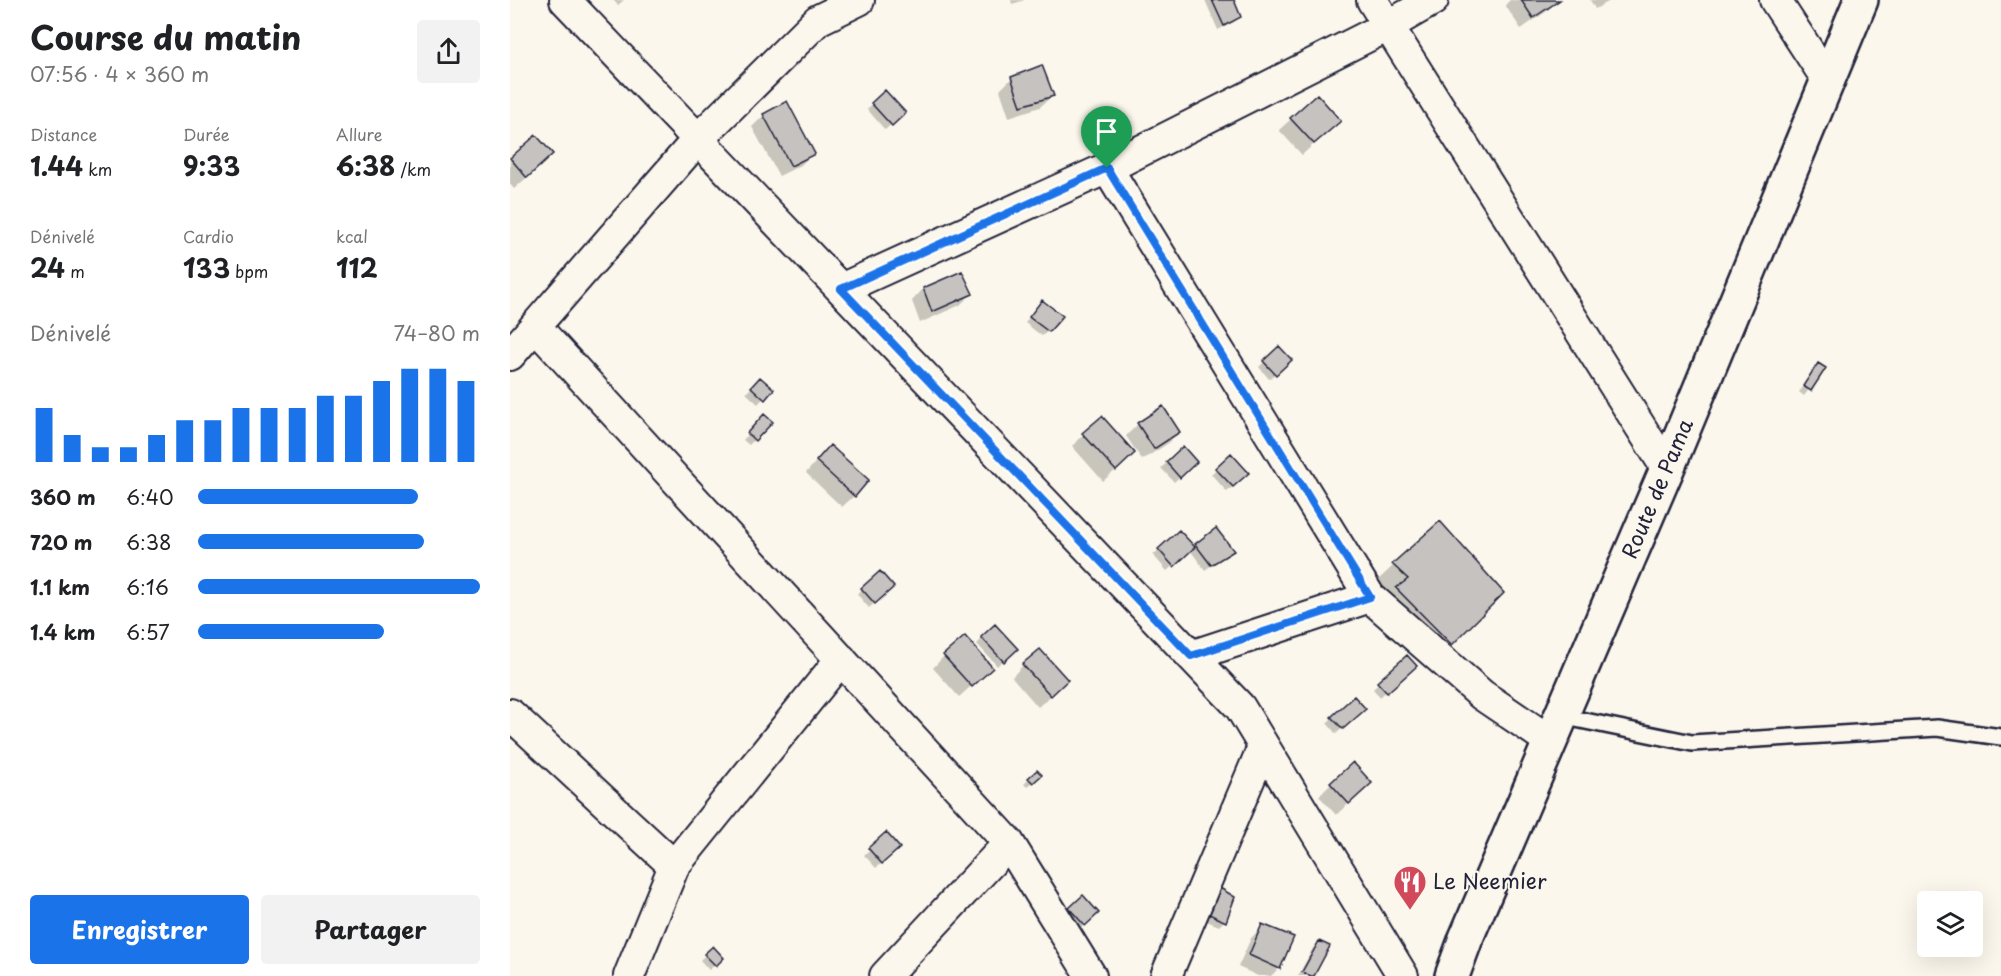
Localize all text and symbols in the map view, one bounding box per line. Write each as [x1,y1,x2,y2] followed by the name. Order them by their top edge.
[30,11,301,61] text: Course du matin
[417,20,480,83] button: share
[30,59,209,89] text: 07:56 · 4 × 360 m
[1081,106,1132,168] pin
[1090,115,1123,148] icon: arrive
[30,122,97,146] text: Distance
[183,122,230,146] text: Durée
[336,122,383,146] text: Allure
[30,146,83,185] text: 1.44
[183,146,240,185] text: 9:33
[336,146,395,185] text: 6:38
[83,157,112,181] text: km
[395,157,431,181] text: /km
[30,224,95,248] text: Dénivelé
[183,224,234,248] text: Cardio
[336,224,368,248] text: kcal
[30,248,65,287] text: 24
[183,248,230,287] text: 133
[336,248,378,287] text: 112
[65,259,85,283] text: m
[230,259,268,283] text: bpm
[30,318,111,348] text: Dénivelé
[393,318,480,348] text: 74–80 m
[1612,413,1700,563] street label: Route de Pama
[30,482,96,512] text: 360 m
[126,482,174,512] text: 6:40
[30,527,92,557] text: 720 m
[126,527,171,557] text: 6:38
[30,572,90,602] text: 1.1 km
[126,572,169,602] text: 6:16
[30,617,96,647] text: 1.4 km
[126,617,170,647] text: 6:57
[1392,864,1428,911] restaurant icon: Le Neemier
[1433,864,1547,896] place label: Le Neemier
[1917,891,1983,957] map controls
[1917,891,1983,957] button: layers
[30,895,249,964] button: Enregistrer
[261,895,480,964] button: Partager

